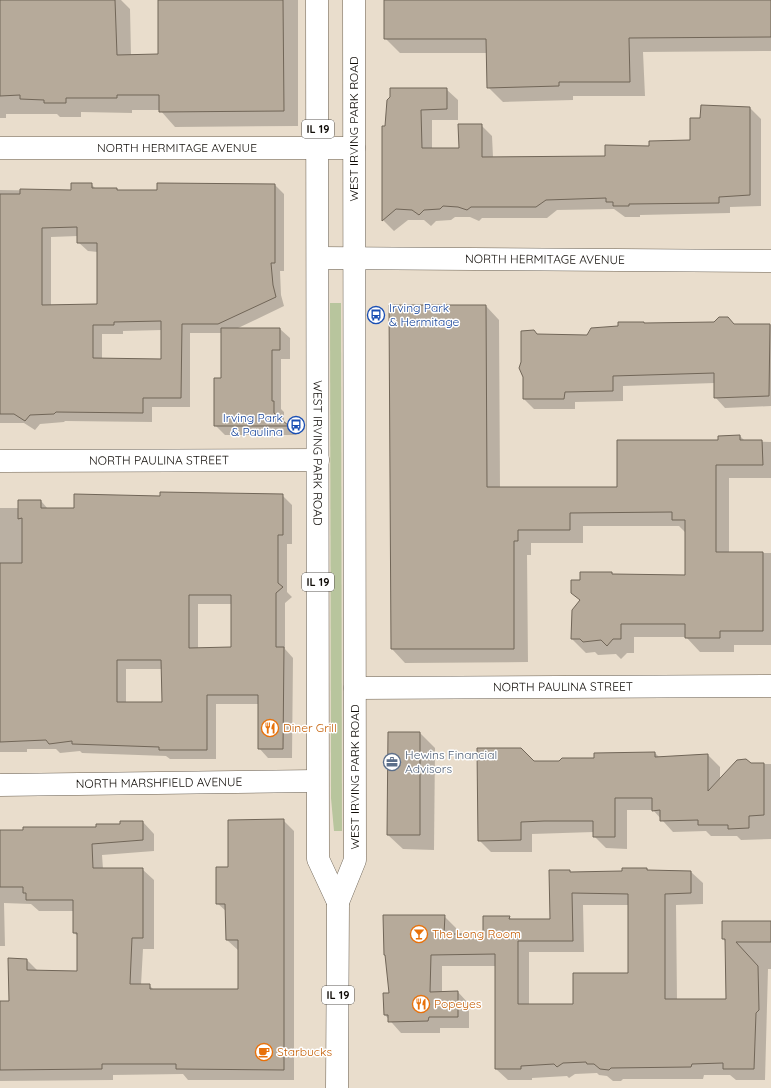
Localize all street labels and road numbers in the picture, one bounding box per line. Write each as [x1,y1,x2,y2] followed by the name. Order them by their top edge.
[346,56,361,202] street label: WEST IRVING PARK ROAD
[302,120,334,138] road number: IL 19
[97,140,257,155] street label: NORTH HERMITAGE AVENUE
[465,251,625,267] street label: NORTH HERMITAGE AVENUE
[310,380,326,526] street label: WEST IRVING PARK ROAD
[89,452,229,468] street label: NORTH PAULINA STREET
[302,573,334,591] road number: IL 19
[493,679,633,694] street label: NORTH PAULINA STREET
[347,704,362,850] street label: WEST IRVING PARK ROAD
[76,774,243,791] street label: NORTH MARSHFIELD AVENUE
[322,986,354,1004] road number: IL 19

